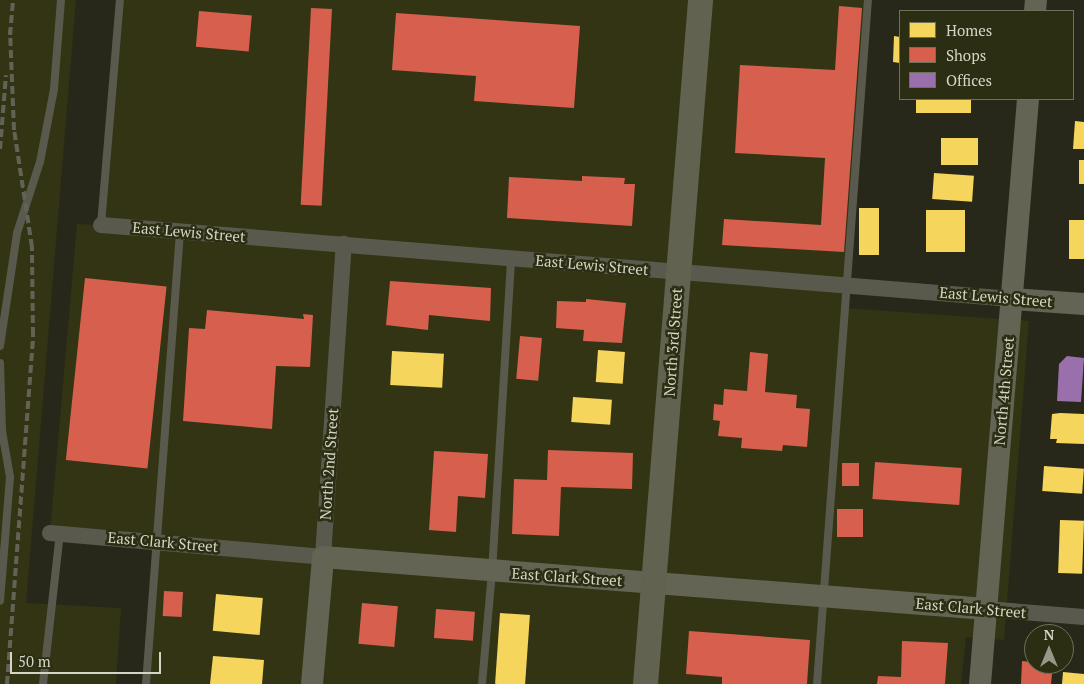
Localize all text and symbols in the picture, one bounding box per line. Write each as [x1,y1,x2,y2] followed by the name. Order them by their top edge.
[899,10,1074,100] legend
[946,20,992,40] text: Homes
[946,45,986,65] text: Shops
[946,70,992,90] text: Offices
[132,218,246,246] street label: East Lewis Street
[535,251,649,279] street label: East Lewis Street
[939,283,1053,311] street label: East Lewis Street
[660,287,686,397] street label: North 3rd Street
[990,336,1018,446] street label: North 4th Street
[316,408,342,520] street label: North 2nd Street
[107,528,219,556] street label: East Clark Street
[511,564,623,590] street label: East Clark Street
[915,594,1027,622] street label: East Clark Street
[1024,624,1074,674] north arrow
[1044,625,1054,644] text: N
[12,642,164,674] scale bar
[18,651,51,671] text: 50 m

